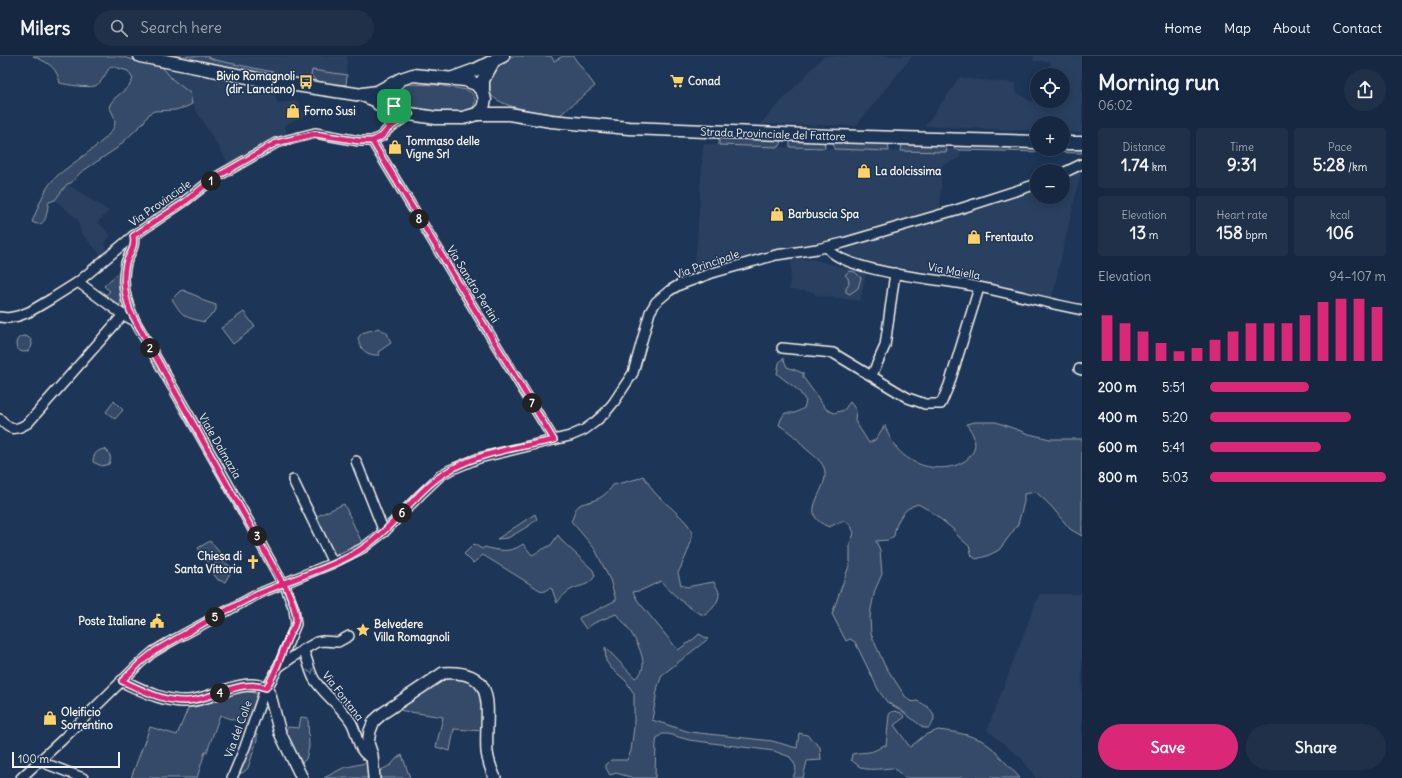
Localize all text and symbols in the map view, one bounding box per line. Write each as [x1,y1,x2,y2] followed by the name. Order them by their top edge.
[94,10,374,46] search box
[20,16,70,40] text: Milers
[108,17,130,39] icon: search
[140,18,222,37] text: Search here
[1164,19,1202,37] text: Home
[1224,19,1251,37] text: Map
[1273,19,1311,37] text: About
[1333,19,1382,37] text: Contact
[1030,68,1070,204] map controls
[1030,68,1070,108] button: locate
[1098,68,1220,96] text: Morning run
[216,69,296,97] place label: Bivio Romagnoli (dir. Lanciano)
[1344,69,1386,111] button: share
[669,73,685,89] supermarket icon: Conad
[298,74,314,90] bus stop icon: Bivio Romagnoli (dir. Lanciano)
[688,74,721,88] place label: Conad
[377,89,411,123] pin
[383,95,405,117] icon: arrive
[1098,97,1133,114] text: 06:02
[285,103,301,119] shop icon: Forno Susi
[304,104,356,118] place label: Forno Susi
[1030,116,1070,156] button: +
[700,124,846,144] street label: Strada Provinciale del Fattore
[406,134,480,162] place label: Tommaso delle Vigne Srl
[387,139,403,155] shop icon: Tommaso delle Vigne Srl
[1123,140,1165,154] text: Distance
[1230,140,1254,154] text: Time
[1328,140,1352,154] text: Pace
[1121,154,1149,176] text: 1.74
[1227,154,1257,176] text: 9:31
[1313,154,1345,176] text: 5:28
[1149,160,1167,174] text: km
[1345,160,1367,174] text: /km
[856,163,872,179] shop icon: La dolcissima
[875,164,942,178] place label: La dolcissima
[1030,164,1070,204] button: −
[201,171,221,191] pin: 1
[209,174,213,188] text: 1
[126,176,194,229] street label: Via Provinciale
[769,206,785,222] shop icon: Barbuscia Spa
[788,207,860,222] place label: Barbuscia Spa
[1121,208,1167,222] text: Elevation
[1216,208,1268,222] text: Heart rate
[1330,208,1350,222] text: kcal
[409,209,429,229] pin: 8
[416,212,422,226] text: 8
[1130,222,1146,244] text: 13
[1217,222,1243,244] text: 158
[1326,222,1354,244] text: 106
[1146,228,1158,242] text: m
[1243,228,1267,242] text: bpm
[966,229,982,245] shop icon: Frentauto
[985,230,1033,244] place label: Frentauto
[444,243,502,325] street label: Via Sandro Pertini
[673,246,741,282] street label: Via Principale
[927,260,981,282] street label: Via Maiella
[1098,268,1151,285] text: Elevation
[1329,268,1386,285] text: 94–107 m
[140,338,160,358] pin: 2
[147,341,153,355] text: 2
[1098,379,1137,396] text: 200 m
[1162,379,1185,396] text: 5:51
[522,393,542,413] pin: 7
[529,396,535,410] text: 7
[1098,409,1137,426] text: 400 m
[1162,409,1188,426] text: 5:20
[196,411,244,481] street label: Viale Dalmazia
[1098,439,1137,456] text: 600 m
[1162,439,1185,456] text: 5:41
[1098,469,1137,486] text: 800 m
[1162,469,1188,486] text: 5:03
[392,503,412,523] pin: 6
[399,506,405,520] text: 6
[247,526,267,546] pin: 3
[254,529,260,543] text: 3
[175,549,243,576] place label: Chiesa di Santa Vittoria
[245,554,261,570] church icon: Chiesa di Santa Vittoria
[205,607,225,627] pin: 5
[212,610,218,624] text: 5
[149,613,165,629] public building icon: Poste Italiane
[78,614,146,628] place label: Poste Italiane
[374,617,450,645] place label: Belvedere Villa Romagnoli
[355,622,371,638] place icon: Belvedere Villa Romagnoli
[306,667,315,674] one-way arrow
[319,668,367,724] street label: Via Fontana
[210,683,230,703] pin: 4
[217,686,223,700] text: 4
[221,698,255,760] street label: Via del Colle
[61,705,113,732] place label: Oleificio Sorrentino
[42,710,58,726] shop icon: Oleificio Sorrentino
[1098,724,1238,770] button: Save
[1246,724,1386,770] button: Share
[12,750,120,769] scale bar
[18,752,49,766] text: 100 m

